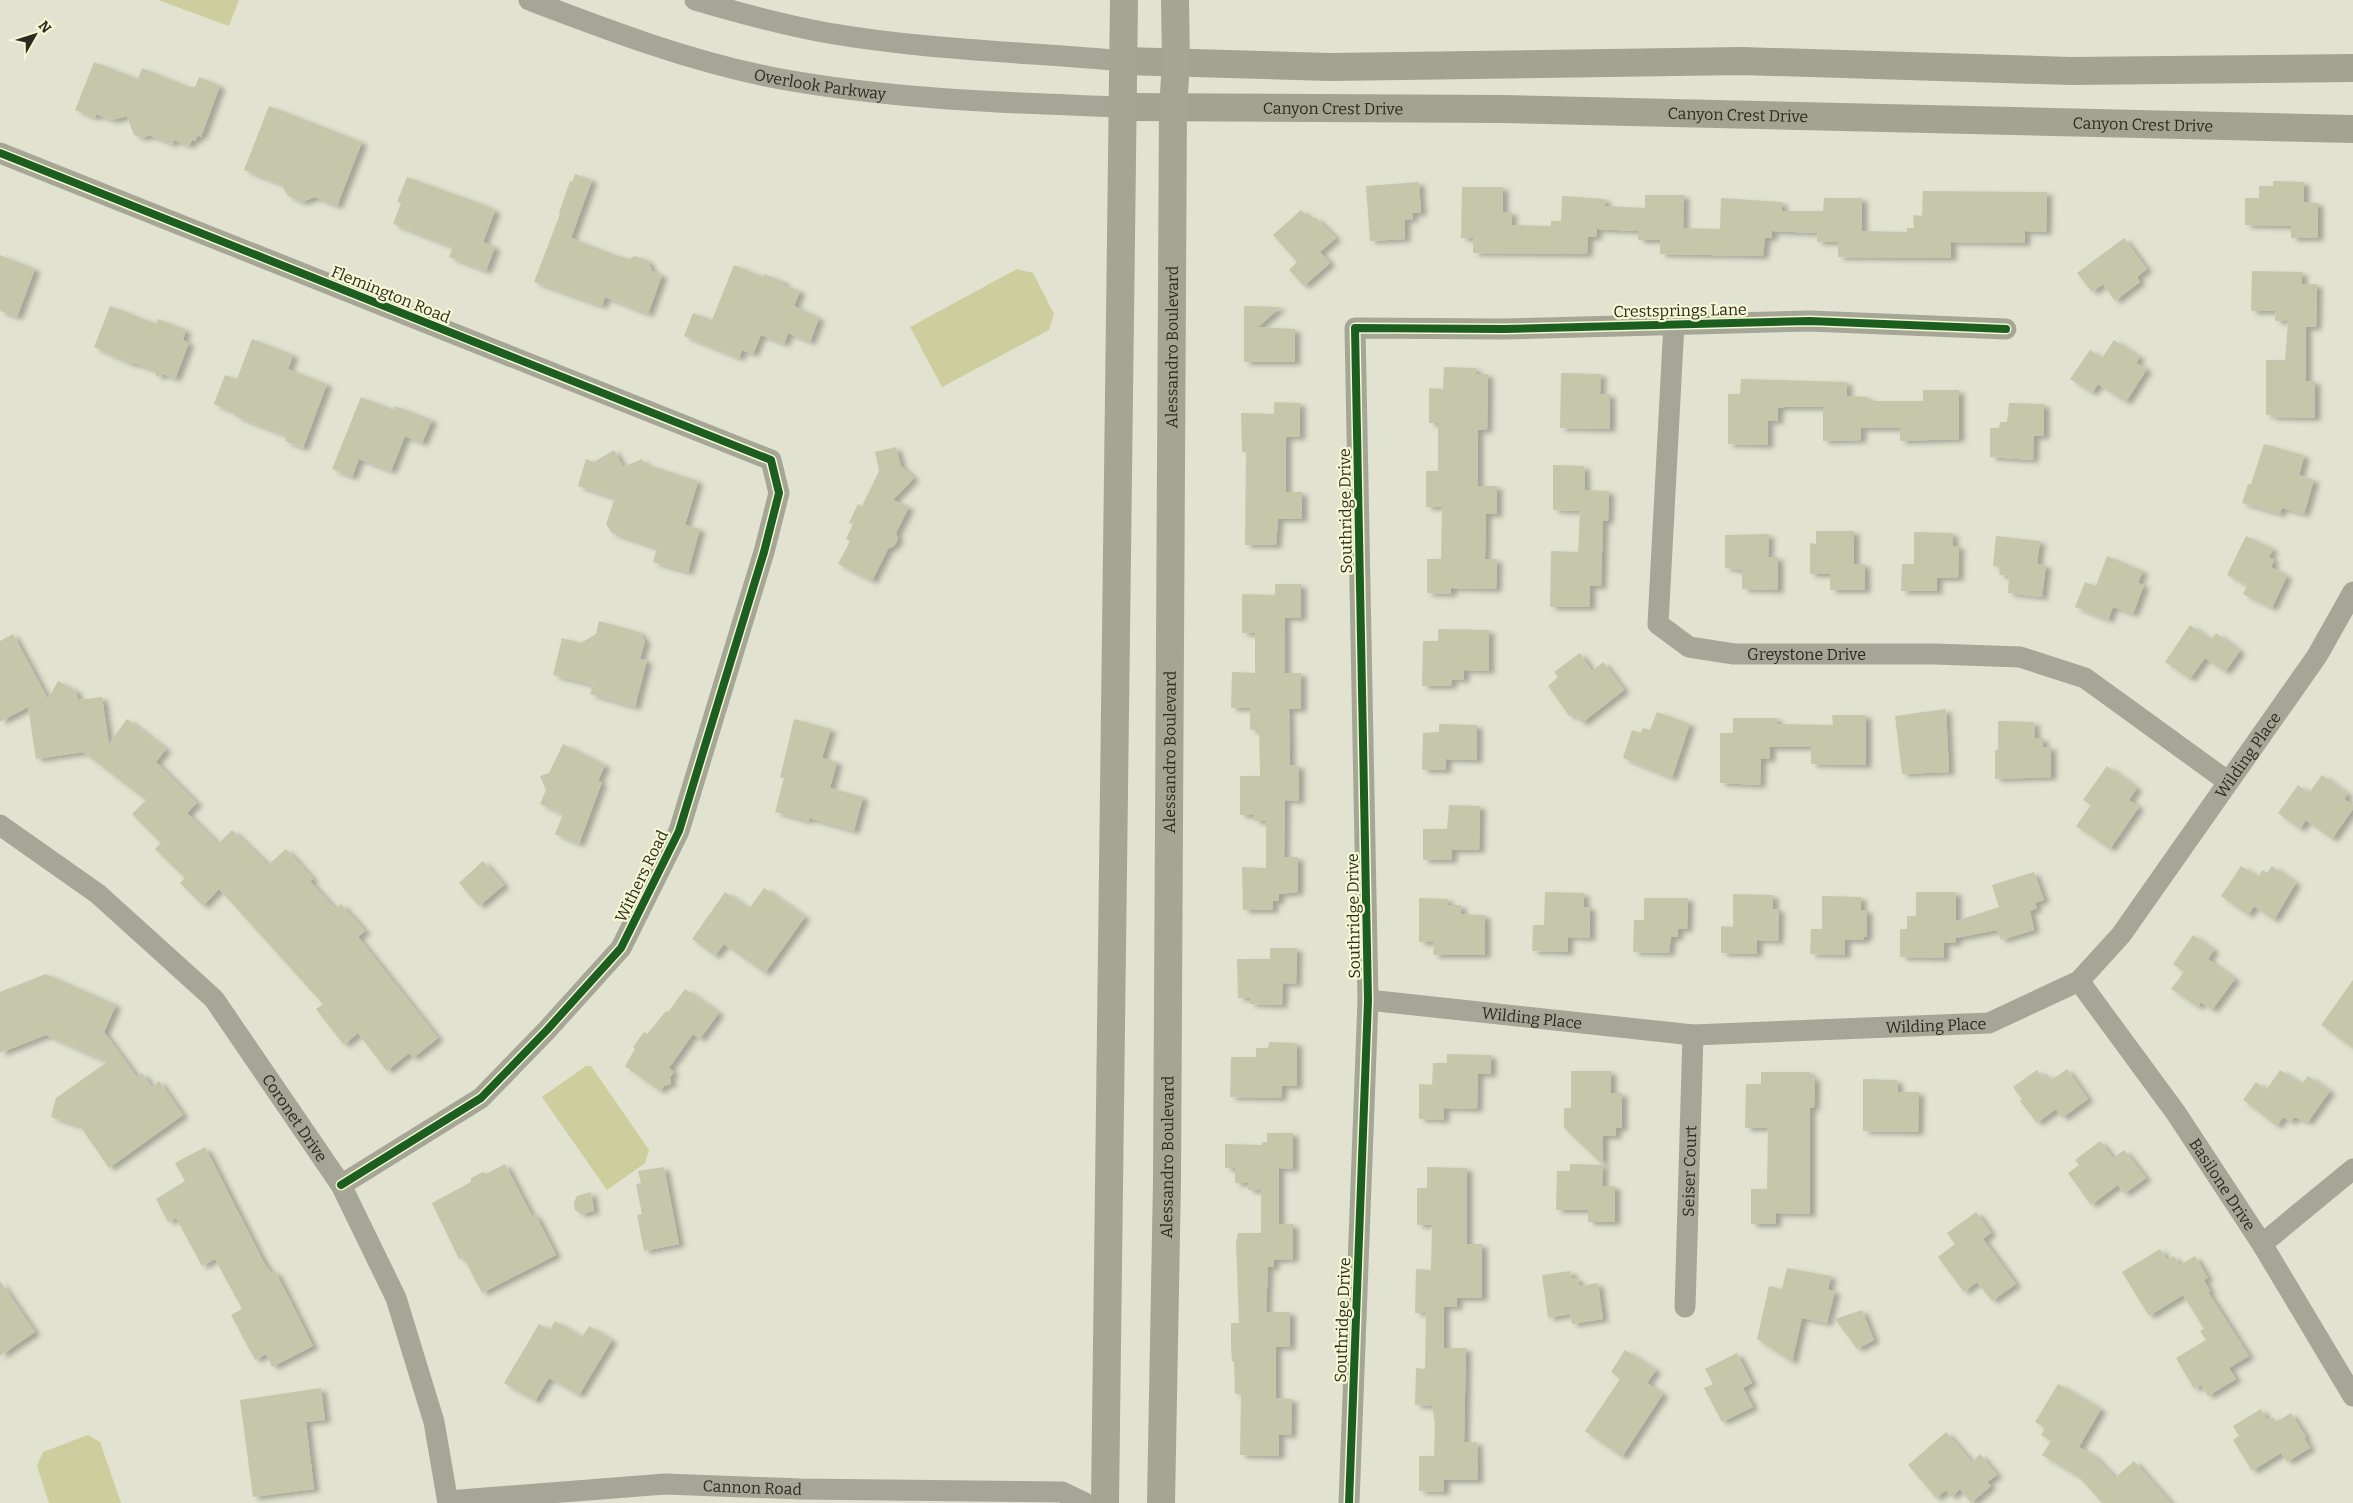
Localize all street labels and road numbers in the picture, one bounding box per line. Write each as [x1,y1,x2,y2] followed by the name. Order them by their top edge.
[752,65,888,104] street label: Overlook Parkway
[1263,99,1403,118] street label: Canyon Crest Drive
[1667,104,1808,126] street label: Canyon Crest Drive
[2072,113,2213,136] street label: Canyon Crest Drive
[328,262,454,327] street label: Flemington Road
[1162,265,1182,429] street label: Alessandro Boulevard
[1613,300,1747,321] street label: Crestsprings Lane
[1335,448,1356,574] street label: Southridge Drive
[1747,645,1866,664] street label: Greystone Drive
[1160,670,1180,834] street label: Alessandro Boulevard
[2211,708,2285,802] street label: Wilding Place
[611,827,672,925] street label: Withers Road
[1343,853,1364,979] street label: Southridge Drive
[1481,1003,1583,1033] street label: Wilding Place
[1885,1014,1987,1037] street label: Wilding Place
[258,1070,331,1166] street label: Coronet Drive
[1157,1075,1178,1239] street label: Alessandro Boulevard
[1679,1125,1700,1217] street label: Seiser Court
[2185,1135,2260,1234] street label: Basilone Drive
[1331,1257,1354,1383] street label: Southridge Drive
[702,1476,803,1499] street label: Cannon Road

